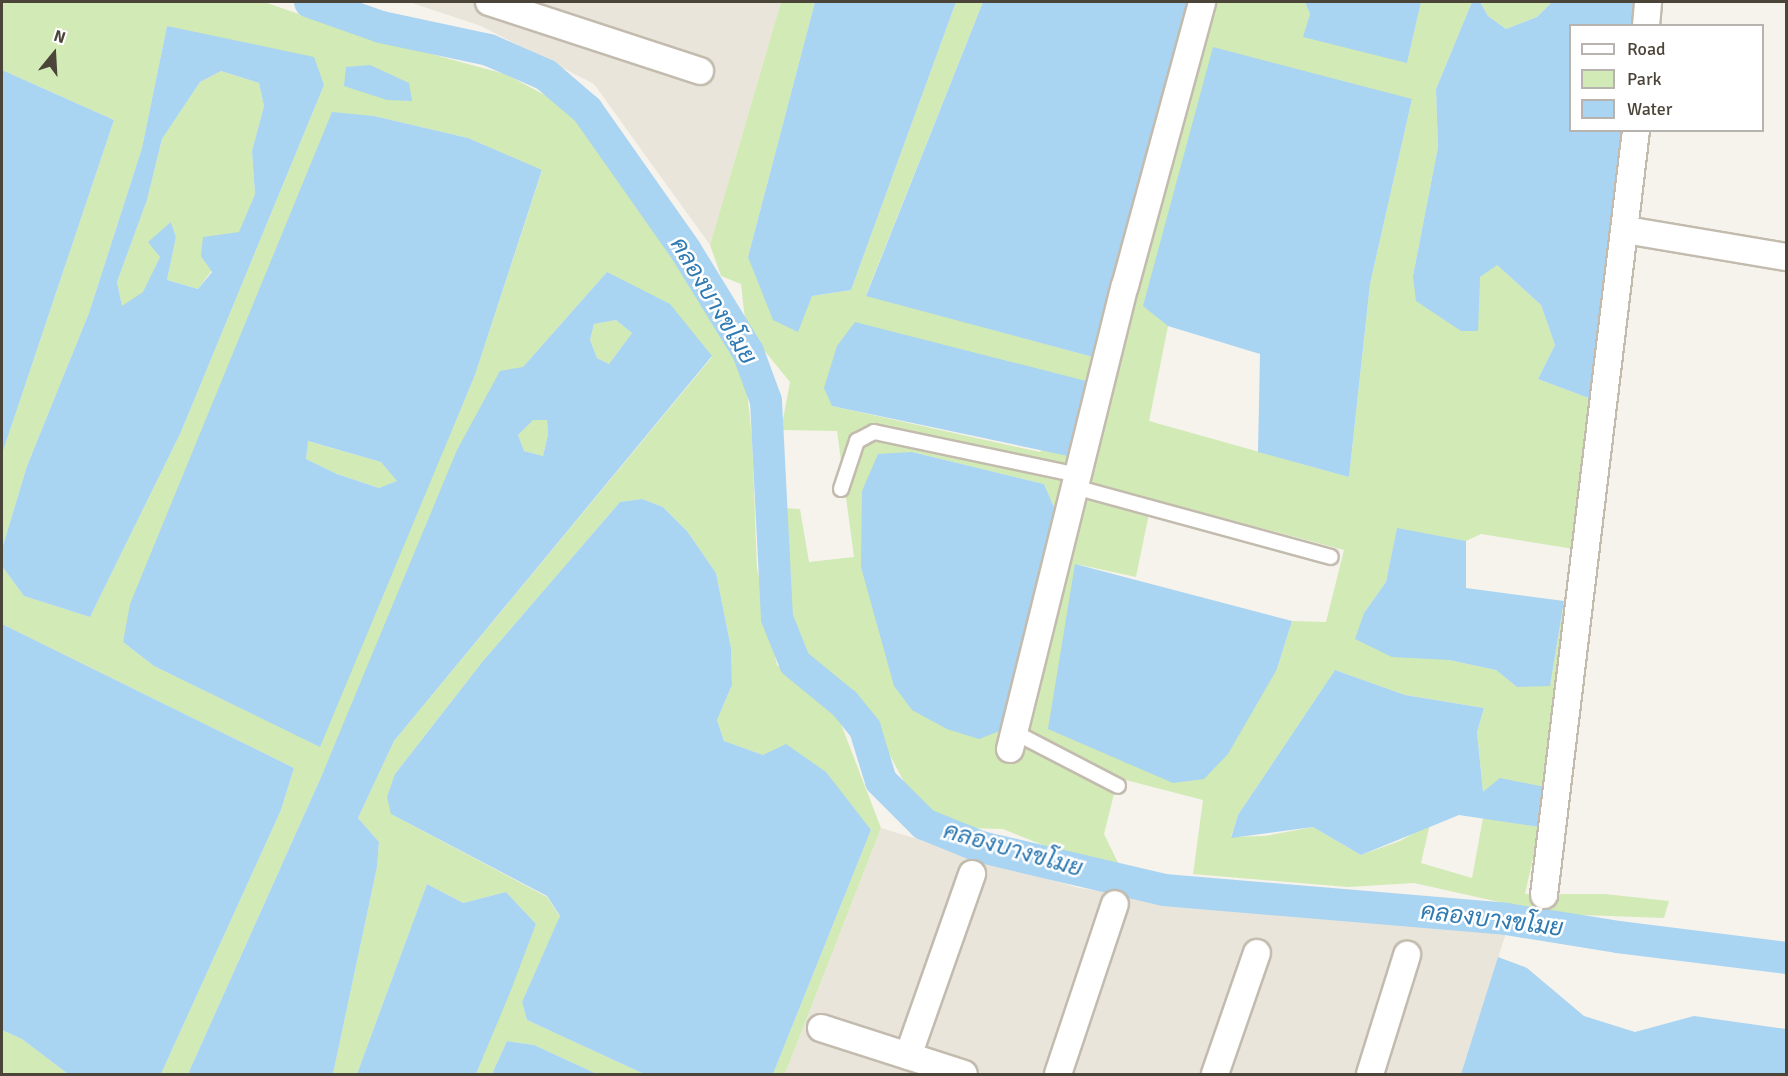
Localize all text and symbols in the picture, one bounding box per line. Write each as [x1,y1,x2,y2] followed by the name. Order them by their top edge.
[24,24,84,84] north arrow
[1569,24,1764,132] legend
[51,26,68,48] text: N
[1627,38,1666,60] text: Road
[1627,68,1662,90] text: Park
[1627,98,1672,120] text: Water
[664,232,762,370] water label: คลองบางขโมย
[940,816,1086,884] water label: คลองบางขโมย
[1419,897,1565,943] water label: คลองบางขโมย

